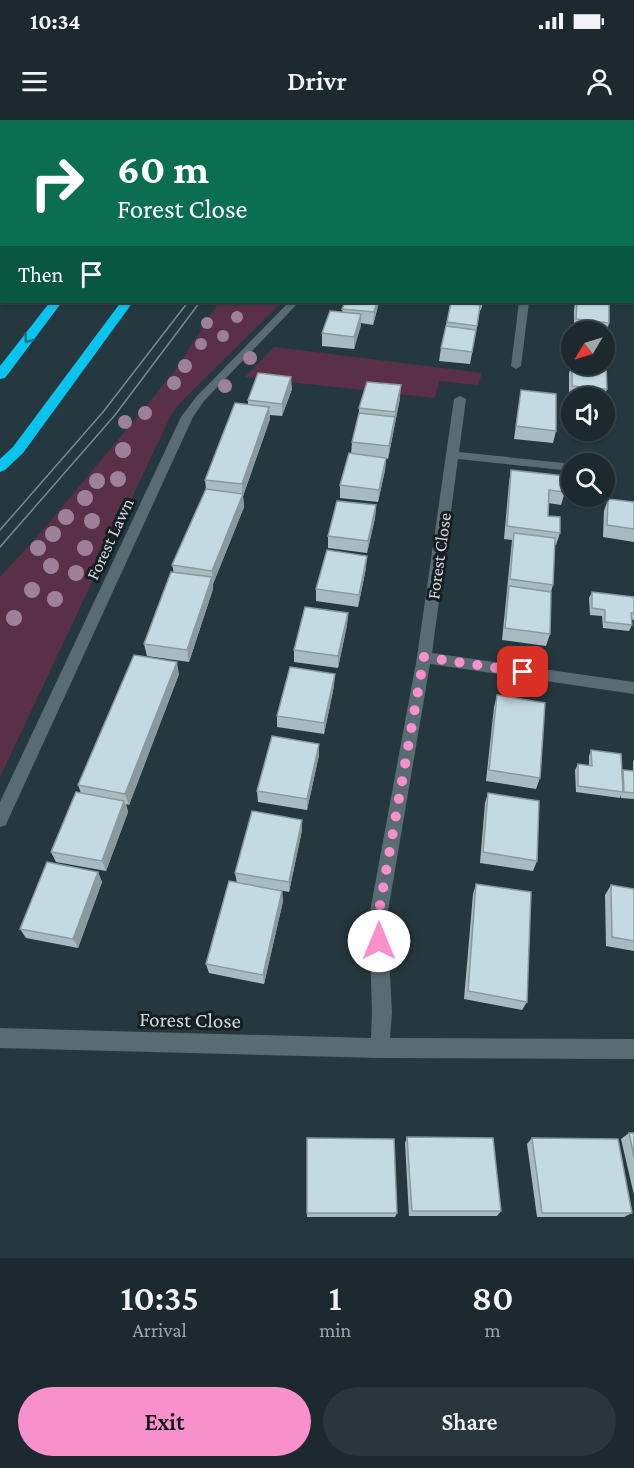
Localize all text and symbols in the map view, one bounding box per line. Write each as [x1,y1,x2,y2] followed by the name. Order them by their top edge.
[30,9,80,34] text: 10:34
[18,65,51,98] icon: menu
[583,65,616,98] icon: person
[287,66,347,96] text: Drivr
[18,144,96,222] icon: right
[117,145,209,192] text: 60 m
[117,194,247,224] text: Forest Close
[75,258,108,291] icon: arrive
[18,262,63,287] text: Then
[561,321,615,375] north arrow
[561,321,615,507] map controls
[25,332,36,343] one-way arrow
[561,387,615,441] button: sound
[561,453,615,507] button: search
[82,495,138,583] street label: Forest Lawn
[423,511,455,600] street label: Forest Close
[497,646,548,697] pin
[506,655,539,688] icon: arrive
[347,909,411,973] position arrow
[139,1007,241,1033] street label: Forest Close
[121,1278,199,1318] text: 10:35
[329,1278,342,1318] text: 1
[472,1278,513,1318] text: 80
[132,1319,187,1341] text: Arrival
[319,1319,351,1341] text: min
[485,1319,501,1341] text: m
[18,1387,311,1456] button: Exit
[323,1387,616,1456] button: Share

